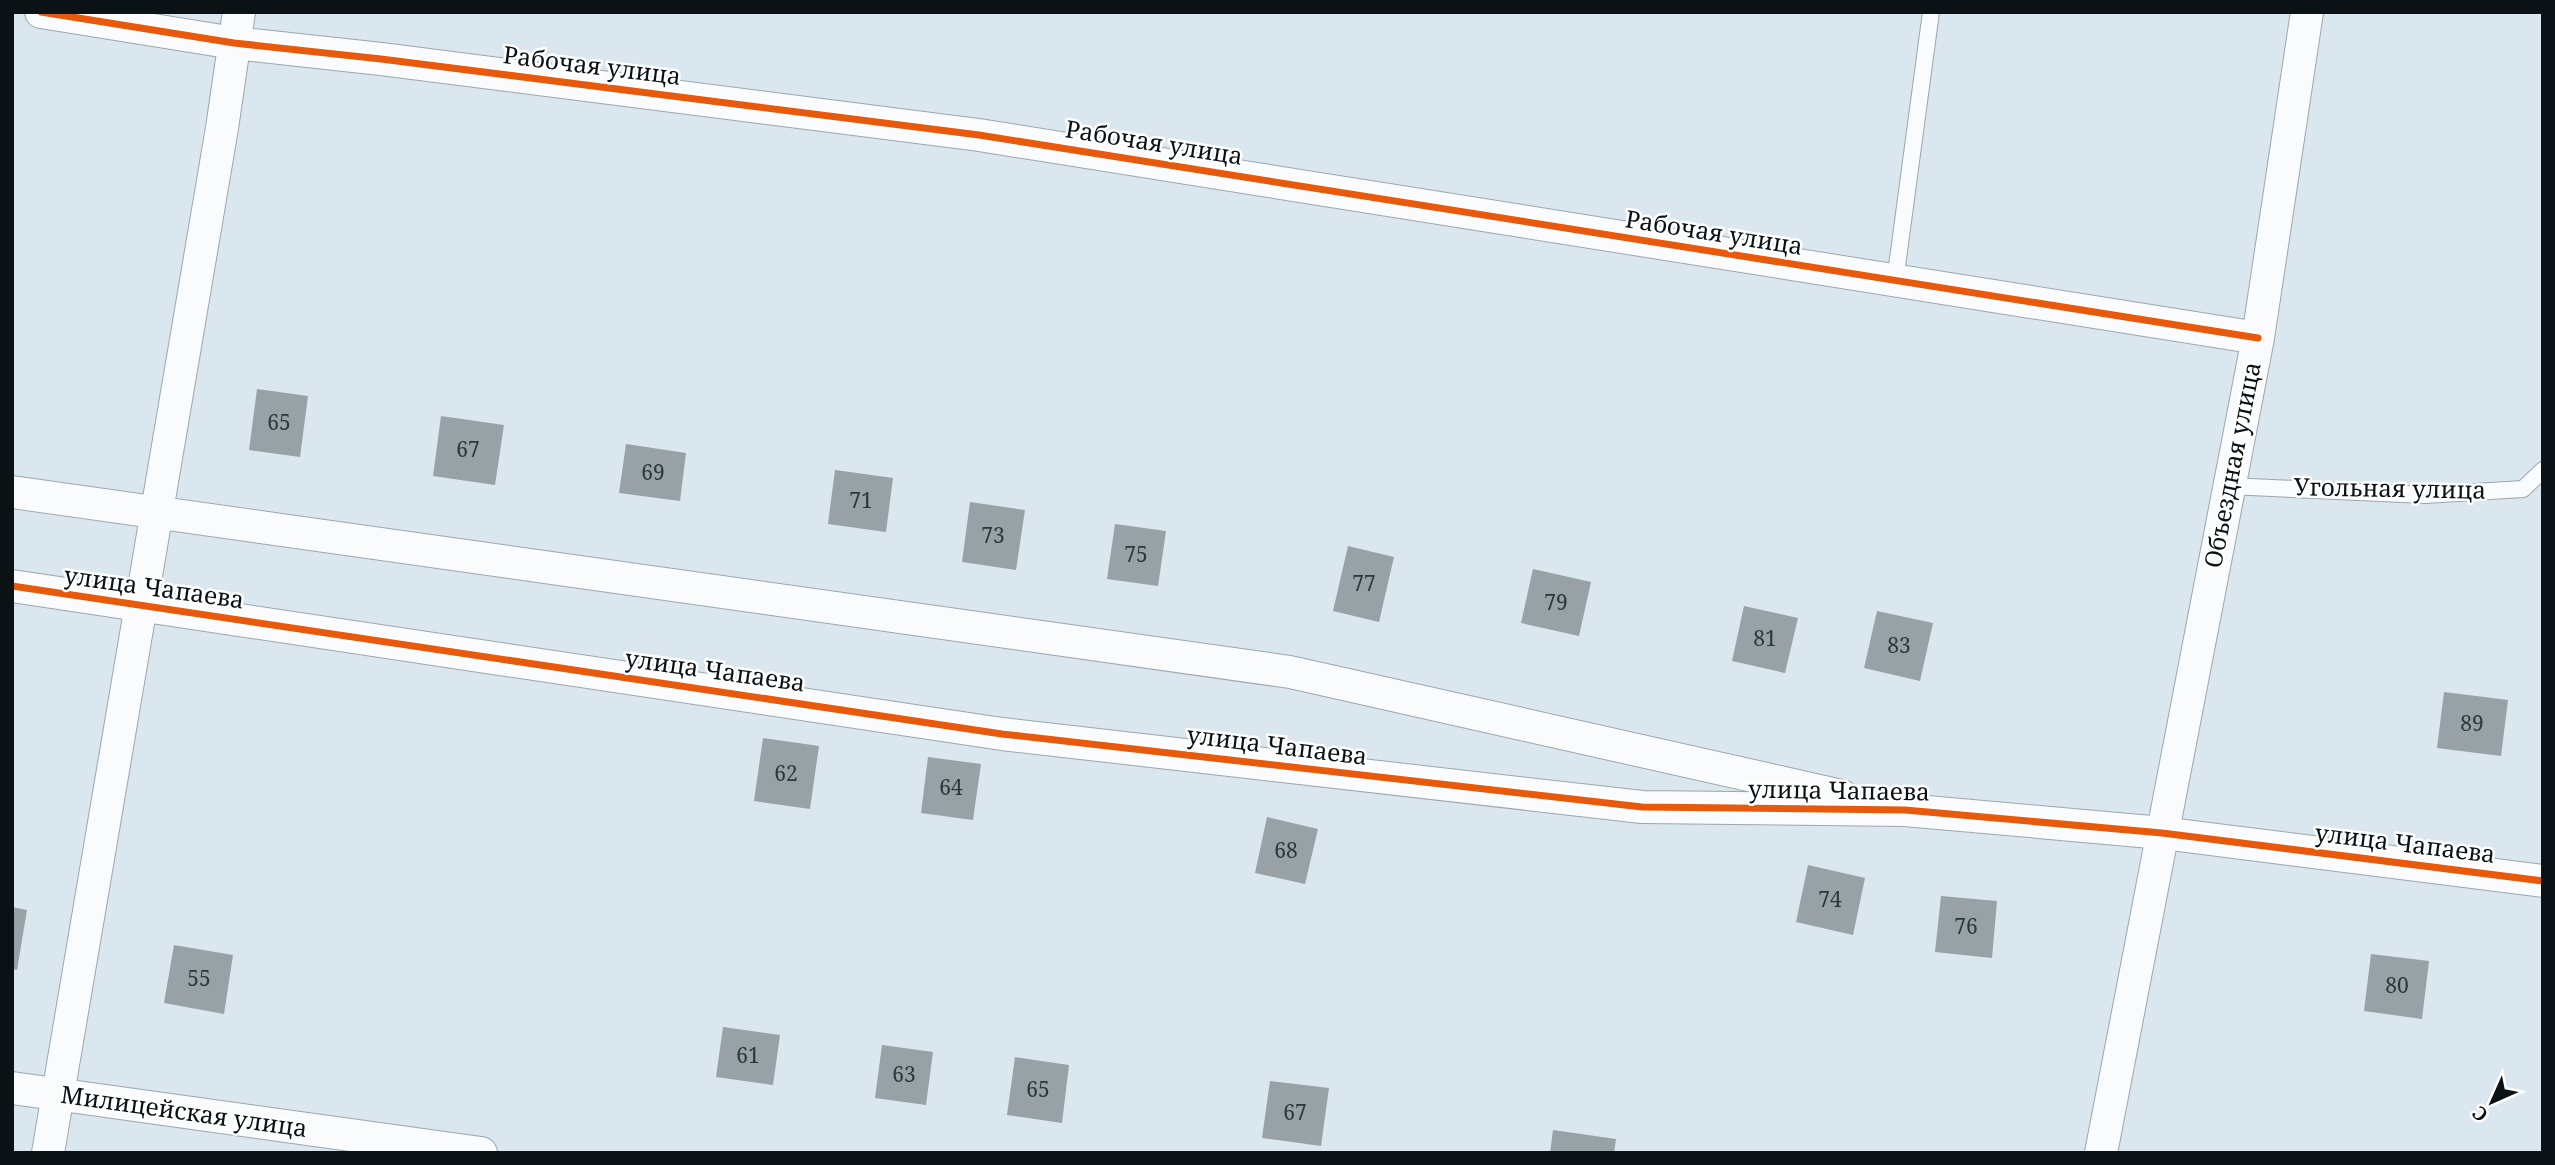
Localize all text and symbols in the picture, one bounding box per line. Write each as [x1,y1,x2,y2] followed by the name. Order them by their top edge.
[501,37,683,92] street label: Рабочая улица
[1063,111,1245,172] street label: Рабочая улица
[1623,201,1805,262] street label: Рабочая улица
[2195,359,2268,571] street label: Объездная улица
[267,408,291,436] house number: 65
[456,435,480,463] house number: 67
[641,458,665,486] house number: 69
[2294,469,2486,506] street label: Угольная улица
[849,486,873,514] house number: 71
[981,521,1005,549] house number: 73
[1124,540,1148,568] house number: 75
[62,558,246,615] street label: улица Чапаева
[1352,569,1376,597] house number: 77
[1544,588,1568,616] house number: 79
[1753,624,1777,652] house number: 81
[1887,631,1911,659] house number: 83
[623,641,807,698] street label: улица Чапаева
[2460,709,2484,737] house number: 89
[1185,717,1369,772] street label: улица Чапаева
[774,759,798,787] house number: 62
[1748,771,1930,808] street label: улица Чапаева
[939,773,963,801] house number: 64
[2313,815,2497,870] street label: улица Чапаева
[1274,836,1298,864] house number: 68
[1818,885,1842,913] house number: 74
[1954,912,1978,940] house number: 76
[187,964,211,992] house number: 55
[2385,971,2409,999] house number: 80
[736,1041,760,1069] house number: 61
[892,1060,916,1088] house number: 63
[2457,1067,2527,1137] north arrow
[1026,1075,1050,1103] house number: 65
[59,1077,310,1144] street label: Милицейская улица
[1283,1098,1307,1126] house number: 67
[2466,1100,2494,1128] text: С

